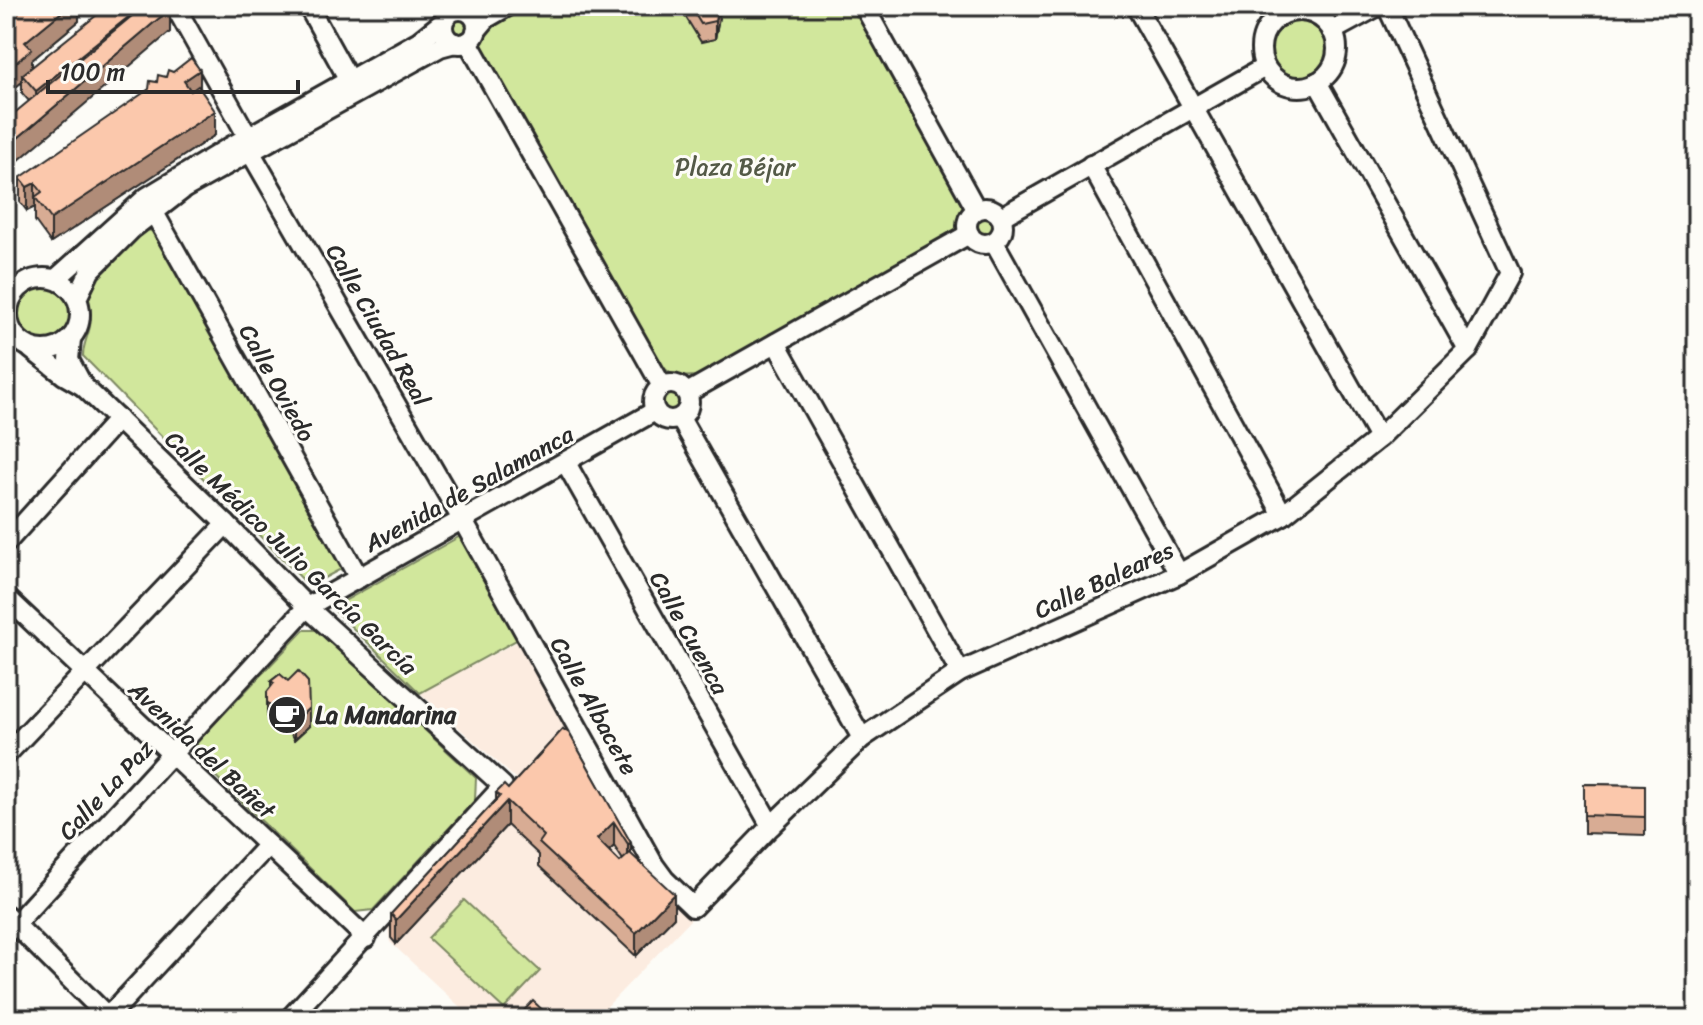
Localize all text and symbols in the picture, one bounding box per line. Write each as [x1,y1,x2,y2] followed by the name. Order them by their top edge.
[48,44,298,94] scale bar
[60,51,125,93] text: 100 m
[675,146,797,188] park label: Plaza Béjar
[314,236,442,415] street label: Calle Ciudad Real
[227,316,327,450] street label: Calle Oviedo
[355,413,583,565] street label: Avenida de Salamanca
[154,420,428,687] street label: Calle Médico Julio García García
[1027,529,1181,631] street label: Calle Baleares
[638,563,741,704] street label: Calle Cuenca
[538,629,650,783] street label: Calle Albacete
[118,669,286,831] street label: Avenida del Bañet
[266,694,308,736] cafe icon: La Mandarina
[315,694,457,736] place label: La Mandarina
[48,729,165,850] street label: Calle La Paz

